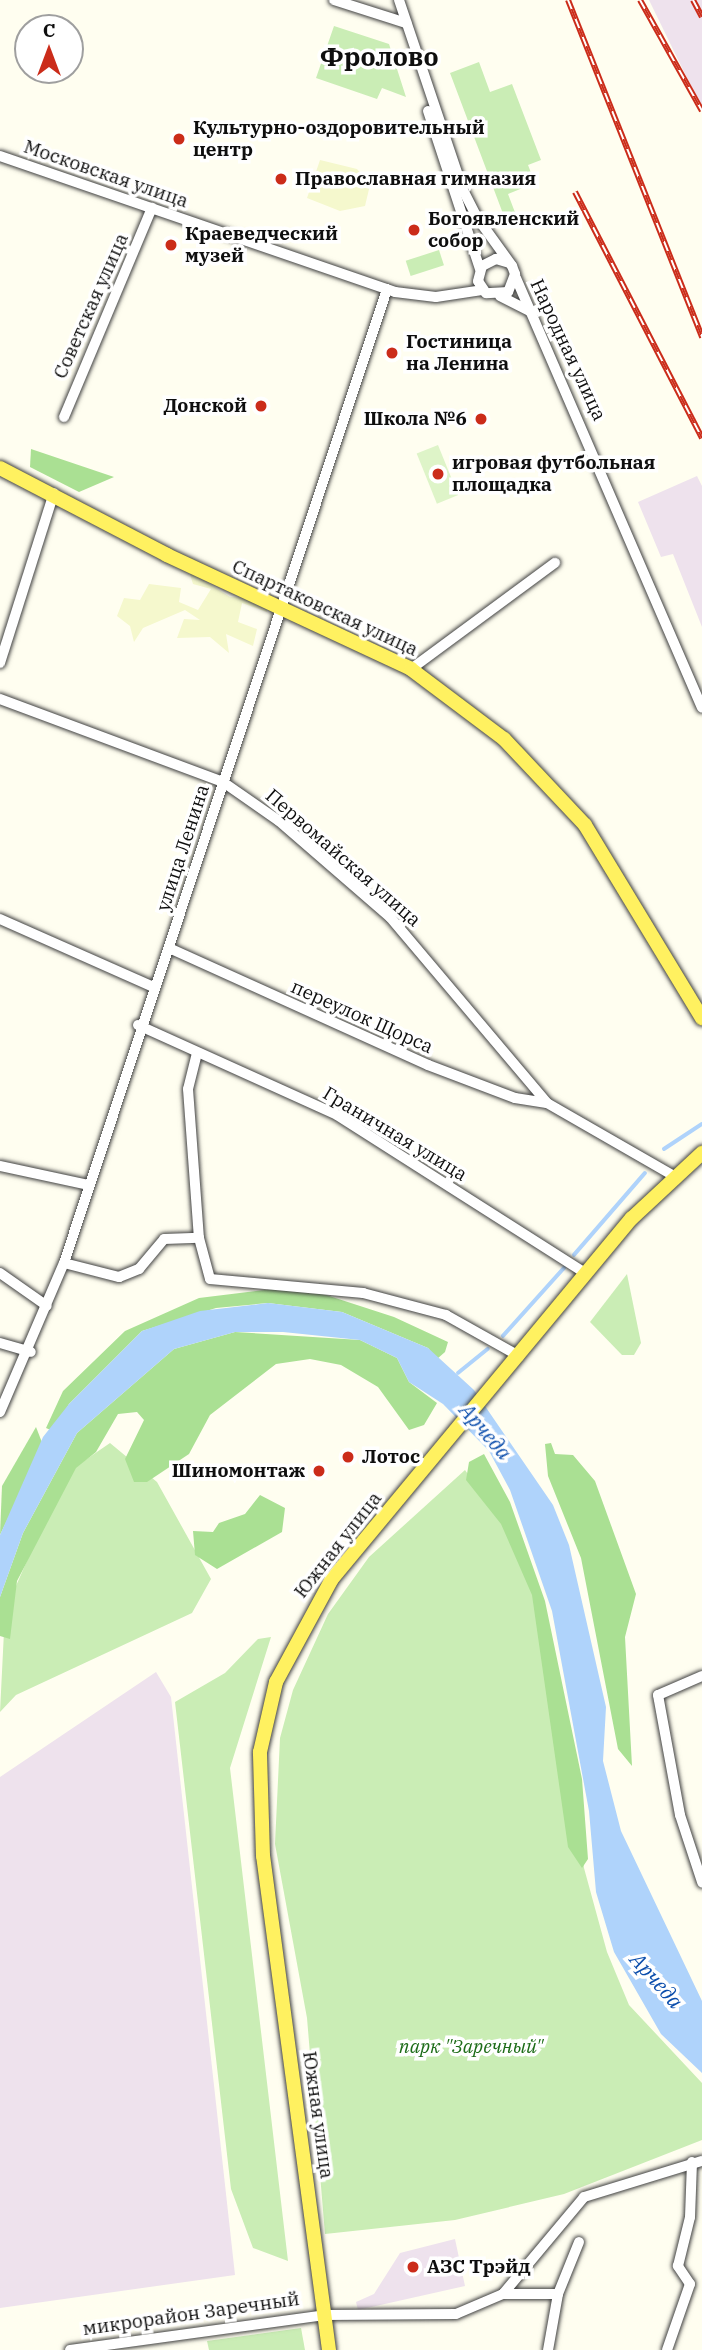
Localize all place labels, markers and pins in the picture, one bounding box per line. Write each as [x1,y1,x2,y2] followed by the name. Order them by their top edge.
[193,117,485,161] place label: Культурно-оздоровительный центр
[171,131,187,147] marker: Культурно-оздоровительный центр
[295,168,536,190] place label: Православная гимназия
[273,171,289,187] marker: Православная гимназия
[428,208,579,252] place label: Богоявленский собор
[406,222,422,238] marker: Богоявленский собор
[185,223,338,267] place label: Краеведческий музей
[163,237,179,253] marker: Краеведческий музей
[406,331,512,375] place label: Гостиница на Ленина
[384,345,400,361] marker: Гостиница на Ленина
[163,395,247,417] place label: Донской
[253,398,269,414] marker: Донской
[364,408,467,430] place label: Школа №6
[473,411,489,427] marker: Школа №6
[452,452,655,496] place label: игровая футбольная площадка
[430,466,446,482] marker: игровая футбольная площадка
[362,1446,420,1468] place label: Лотос
[340,1449,356,1465] marker: Лотос
[172,1460,305,1482] place label: Шиномонтаж
[311,1463,327,1479] marker: Шиномонтаж
[427,2256,530,2278] place label: АЗС Трэйд
[405,2259,421,2275] marker: АЗС Трэйд

